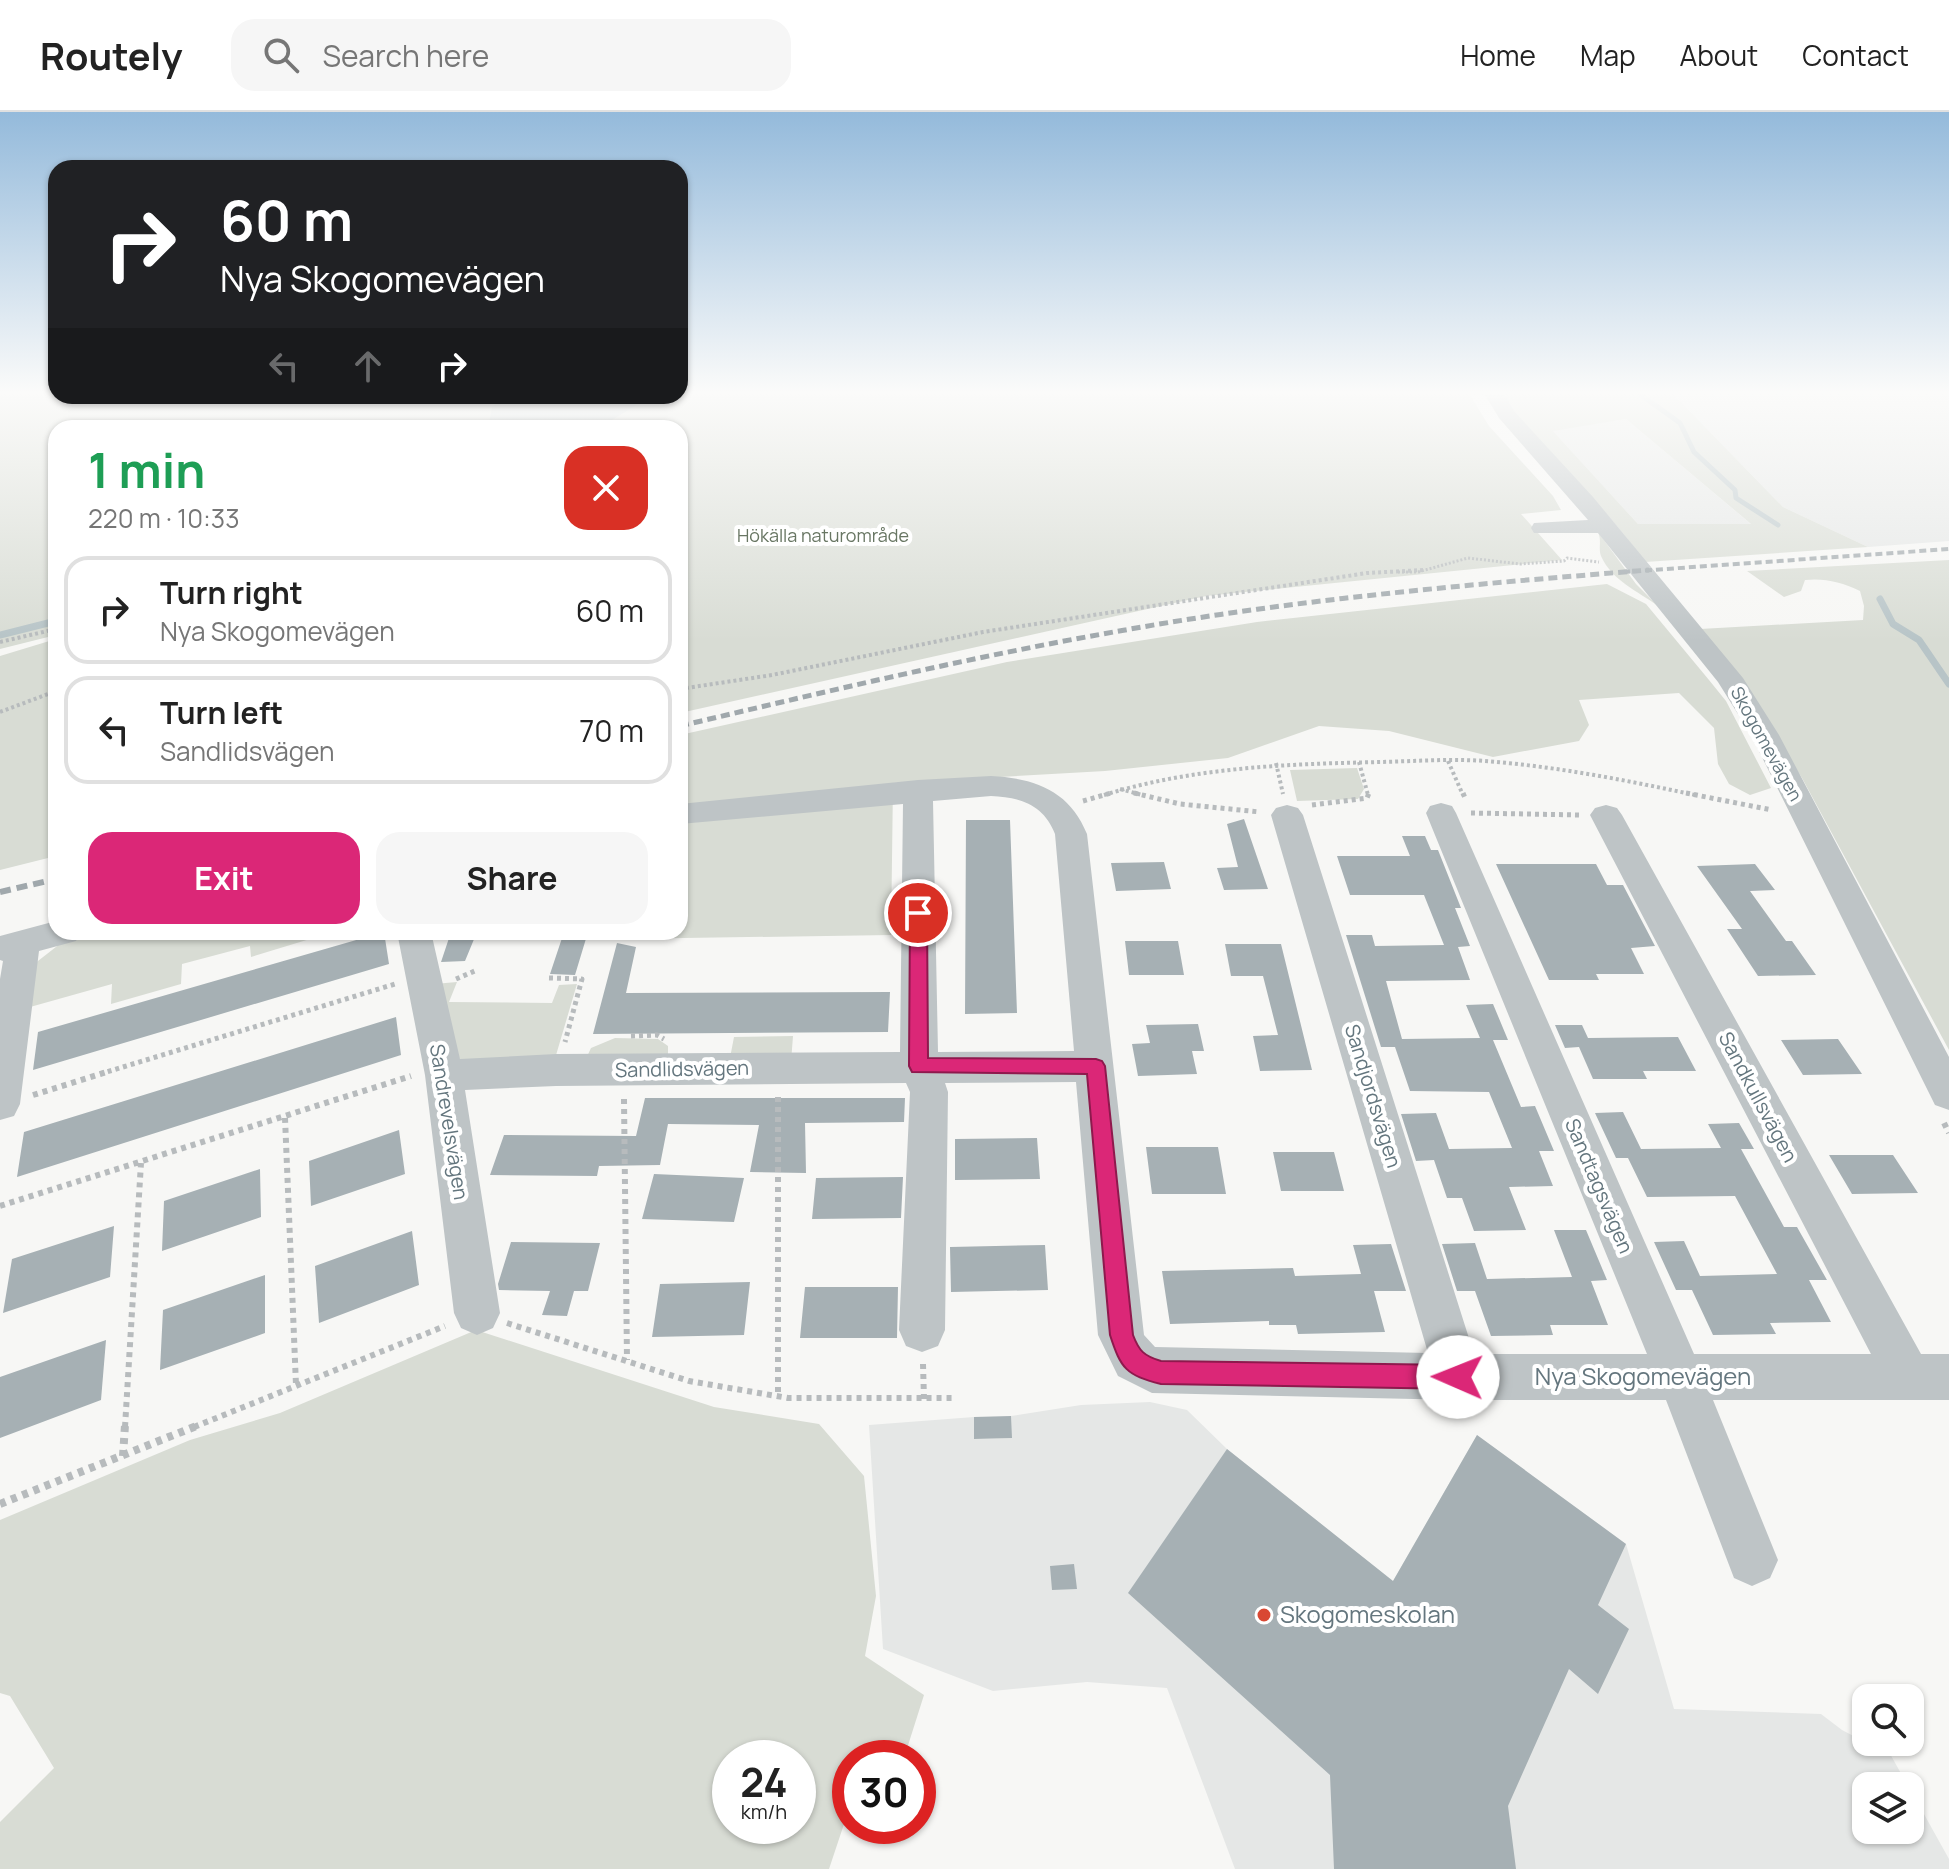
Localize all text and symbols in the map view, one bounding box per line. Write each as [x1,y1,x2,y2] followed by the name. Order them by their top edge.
[231,19,791,91] search box
[40,29,183,81] text: Routely
[259,33,303,77] icon: search
[323,35,489,76] text: Search here
[1460,36,1536,74] text: Home
[1580,36,1636,74] text: Map
[1680,36,1758,74] text: About
[1802,36,1909,74] text: Contact
[220,181,353,258] text: 60 m
[88,192,192,296] icon: right
[220,254,545,303] text: Nya Skogomevägen
[262,344,306,388] icon: left
[346,344,390,388] icon: ahead
[430,344,474,388] icon: right
[88,437,205,502] text: 1 min
[564,446,648,530] button: close
[88,500,240,536] text: 220 m · 10:33
[737,523,909,547] park label: Hökälla naturområde
[160,572,303,613] text: Turn right
[92,588,136,632] icon: right
[576,590,644,631] text: 60 m
[160,613,395,649] text: Nya Skogomevägen
[1726,682,1808,805] street label: Skogomevägen
[160,692,283,733] text: Turn left
[92,708,136,752] icon: left
[579,710,644,751] text: 70 m
[160,733,334,769] text: Sandlidsvägen
[88,832,360,924] button: Exit
[376,832,648,924] button: Share
[884,879,952,947] pin
[896,891,940,935] icon: arrive
[1339,1021,1408,1171] street label: Sandjordsvägen
[1713,1027,1804,1167] street label: Sandkullsvägen
[424,1042,475,1202] street label: Sandrevelsvägen
[615,1054,749,1083] street label: Sandlidsvägen
[1559,1114,1640,1257] street label: Sandtagsvägen
[1416,1335,1500,1419] position arrow
[1535,1359,1751,1392] street label: Nya Skogomevägen
[1280,1597,1455,1630] place label: Skogomeskolan
[1255,1606,1273,1624] marker: Skogomeskolan
[1852,1684,1924,1844] map controls
[1852,1684,1924,1756] button: search
[832,1740,936,1844] speed limit sign: 30
[740,1754,788,1809] text: 24
[1852,1772,1924,1844] button: layers
[741,1798,787,1825] text: km/h

